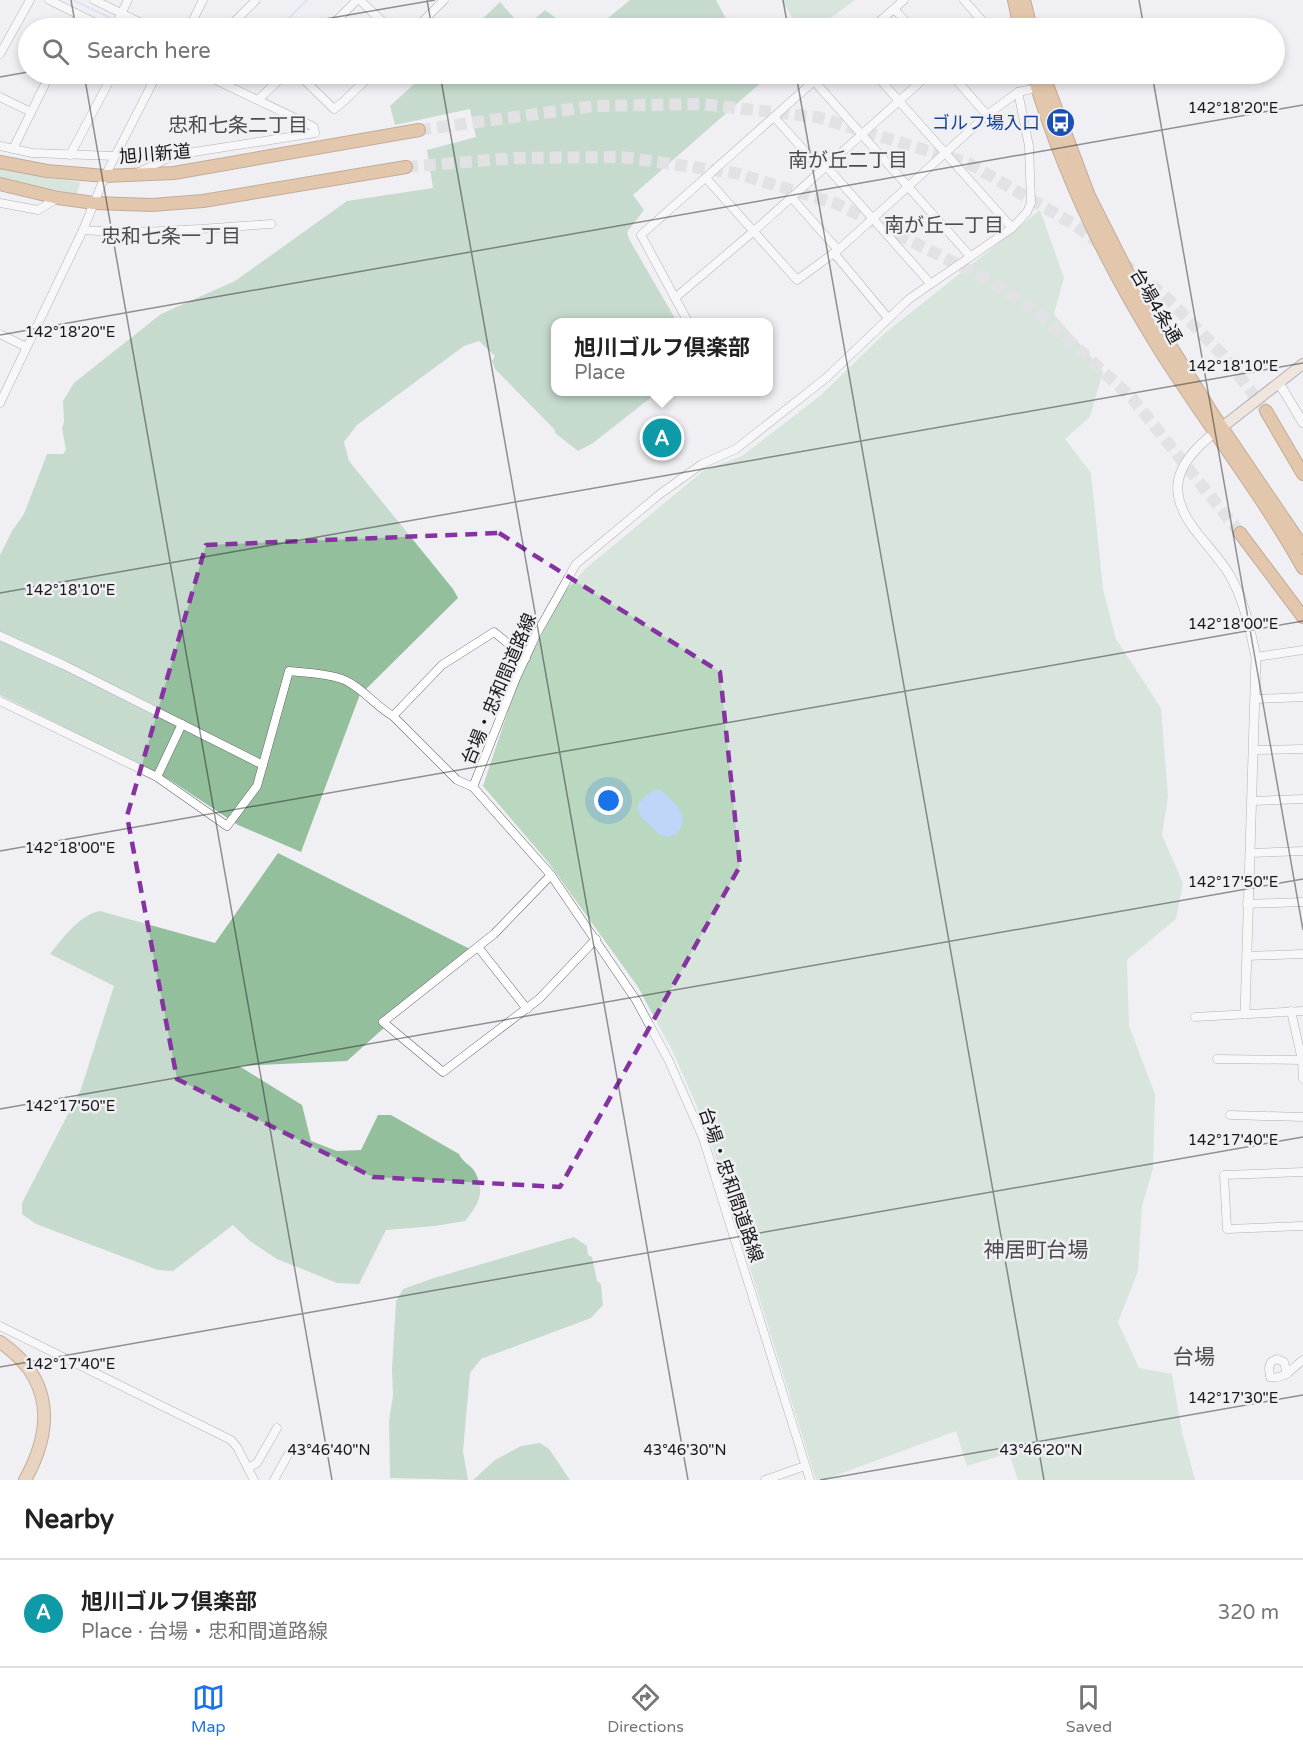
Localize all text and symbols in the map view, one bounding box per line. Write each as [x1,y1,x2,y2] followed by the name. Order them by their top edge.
[18,18,1285,84] search box
[39,35,72,68] icon: search
[87,38,211,64] text: Search here
[1188,99,1278,117] text: 142°18'20"E
[1045,107,1077,139] bus stop icon: ゴルフ場入口
[932,112,1040,134] place label: ゴルフ場入口
[168,114,308,138] district label: 忠和七条二丁目
[118,140,192,168] street label: 旭川新道
[788,149,908,173] district label: 南が丘二丁目
[884,214,1004,238] district label: 南が丘一丁目
[101,225,241,249] district label: 忠和七条一丁目
[1126,264,1186,348] street label: 台場4条通
[551,318,773,396] popup
[25,323,115,341] text: 142°18'20"E
[574,335,750,361] text: 旭川ゴルフ倶楽部
[1188,357,1278,375] text: 142°18'10"E
[574,361,625,385] text: Place
[642,416,682,460] pin: A
[25,581,115,599] text: 142°18'10"E
[457,610,541,768] street label: 台場・忠和間道路線
[1188,615,1278,633] text: 142°18'00"E
[594,786,623,815] your location
[25,839,115,857] text: 142°18'00"E
[1188,873,1278,891] text: 142°17'50"E
[25,1097,115,1115] text: 142°17'50"E
[694,1105,768,1265] street label: 台場・忠和間道路線
[1188,1131,1278,1149] text: 142°17'40"E
[984,1238,1089,1263] district label: 神居町台場
[1173,1345,1215,1370] district label: 台場
[25,1355,115,1373] text: 142°17'40"E
[1188,1389,1278,1407] text: 142°17'30"E
[287,1441,371,1459] text: 43°46'40"N
[643,1441,727,1459] text: 43°46'30"N
[999,1441,1083,1459] text: 43°46'20"N
[24,1504,114,1535] text: Nearby
[81,1589,257,1615] text: 旭川ゴルフ倶楽部
[36,1601,51,1625] text: A
[1218,1601,1279,1625] text: 320 m
[81,1620,328,1644] text: Place · 台場・忠和間道路線
[191,1681,225,1737] tab: Map
[607,1681,684,1737] tab: Directions
[1066,1681,1112,1737] tab: Saved

